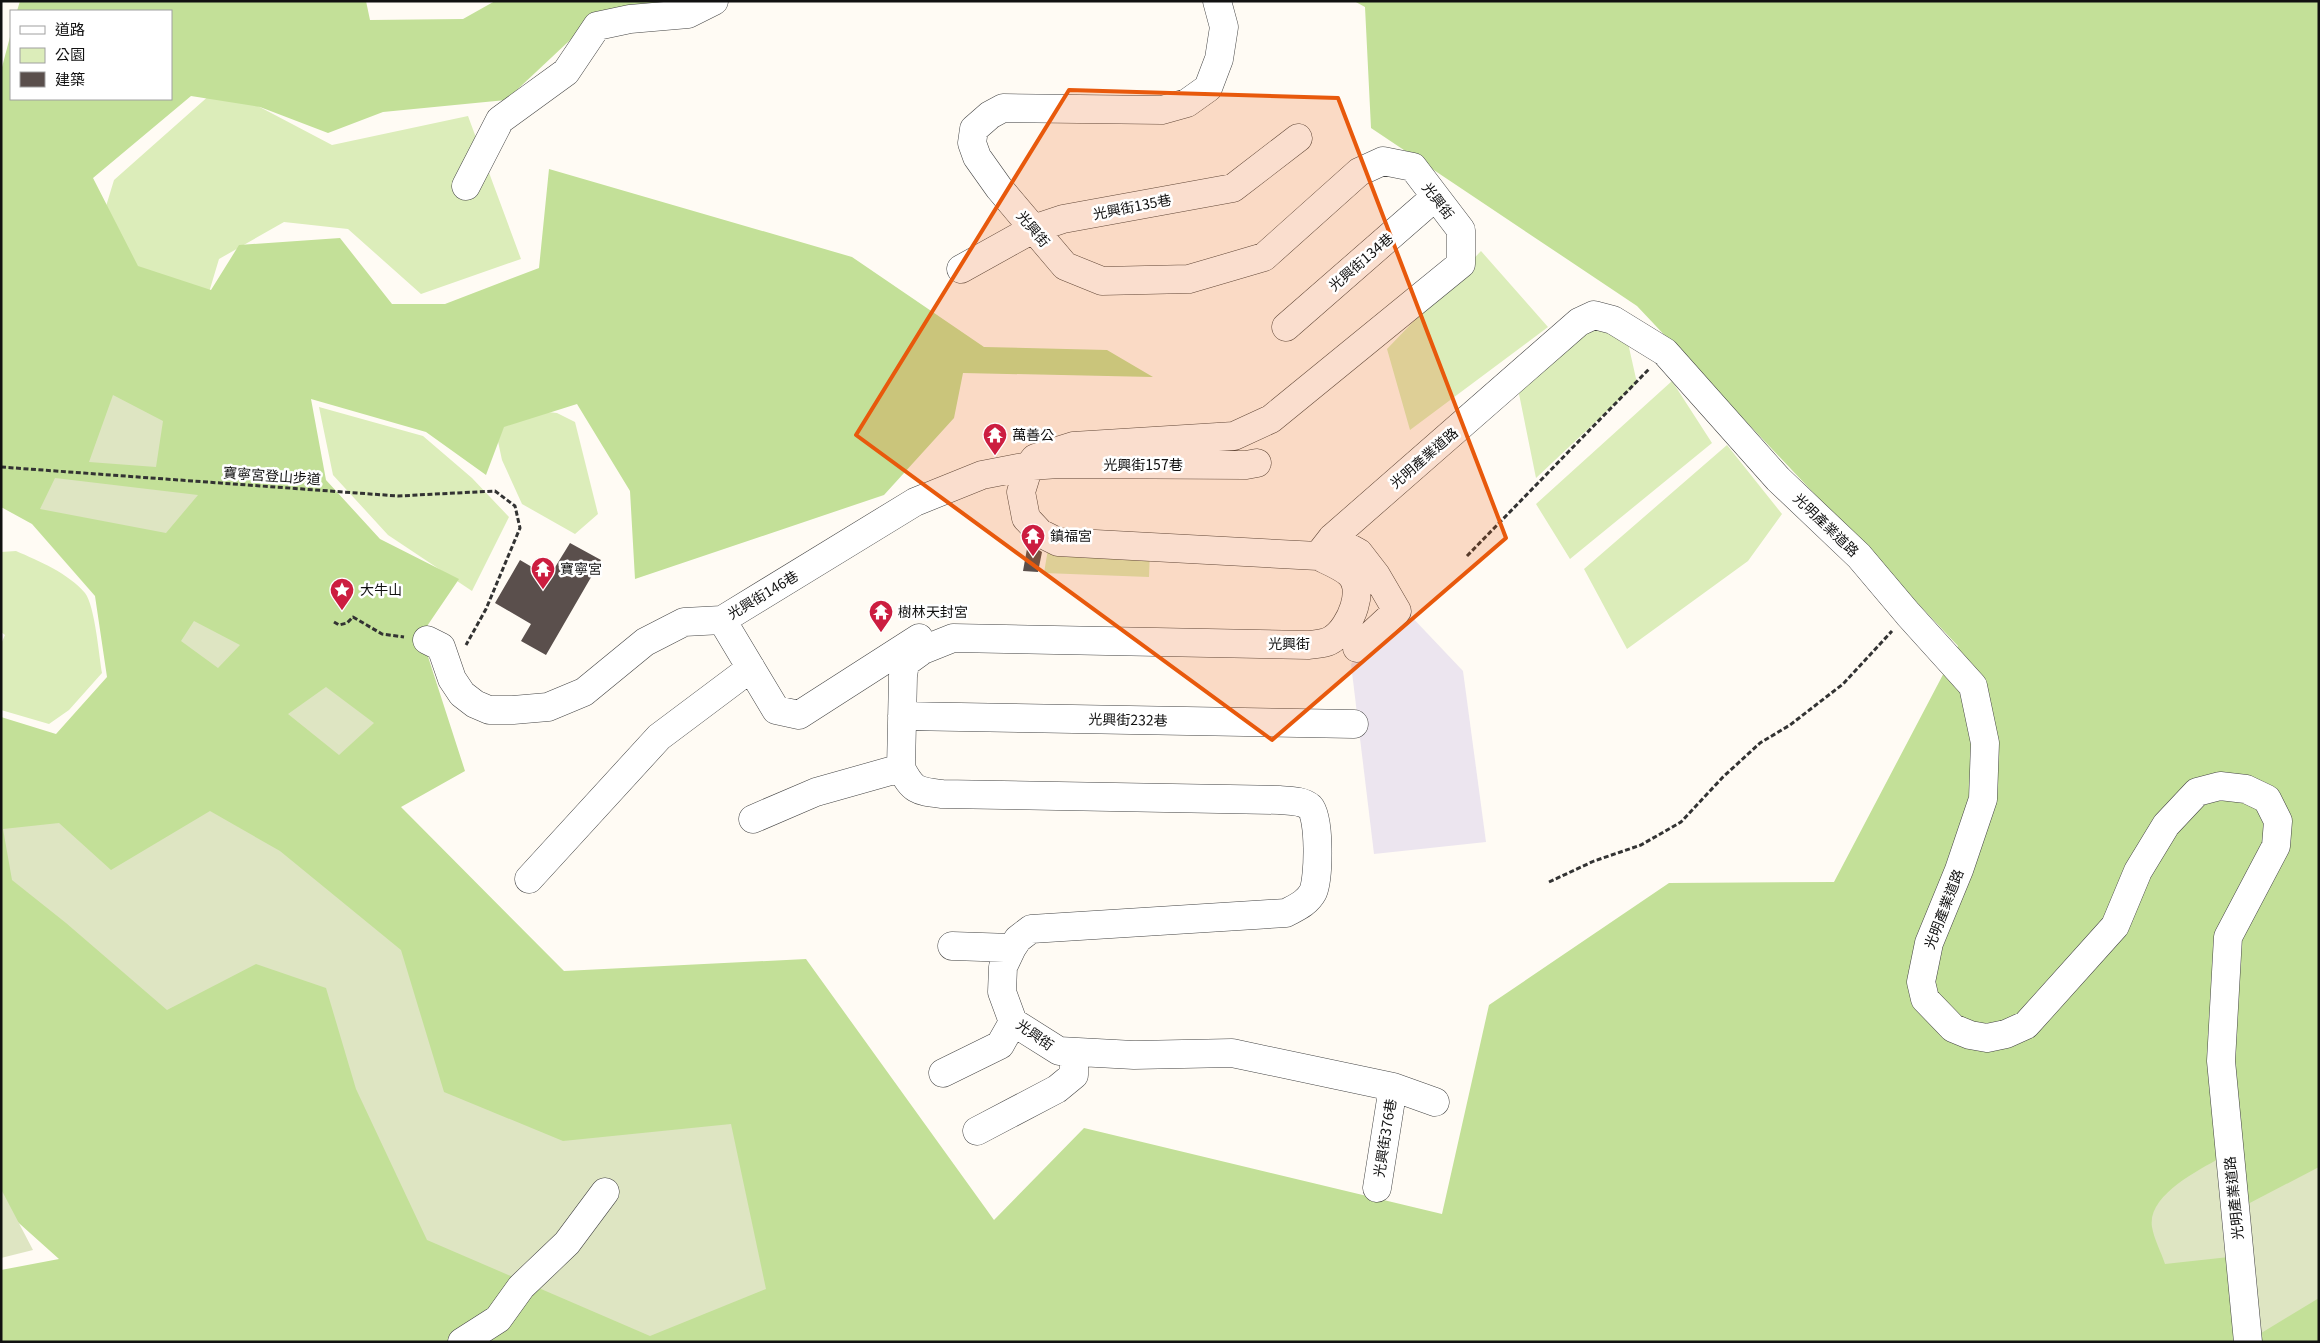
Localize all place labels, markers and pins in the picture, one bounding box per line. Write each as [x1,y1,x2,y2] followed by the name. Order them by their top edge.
[982,422,1008,456] temple icon: 萬善公
[1012,424,1054,444] place label: 萬善公
[1020,523,1046,557] temple icon: 鎮福宮
[1050,525,1092,545] place label: 鎮福宮
[530,556,556,590] temple icon: 寶寧宮
[560,558,602,578] place label: 寶寧宮
[329,577,355,611] place icon: 大牛山
[360,579,402,599] place label: 大牛山
[868,599,894,633] temple icon: 樹林天封宮
[898,601,968,621] place label: 樹林天封宮

